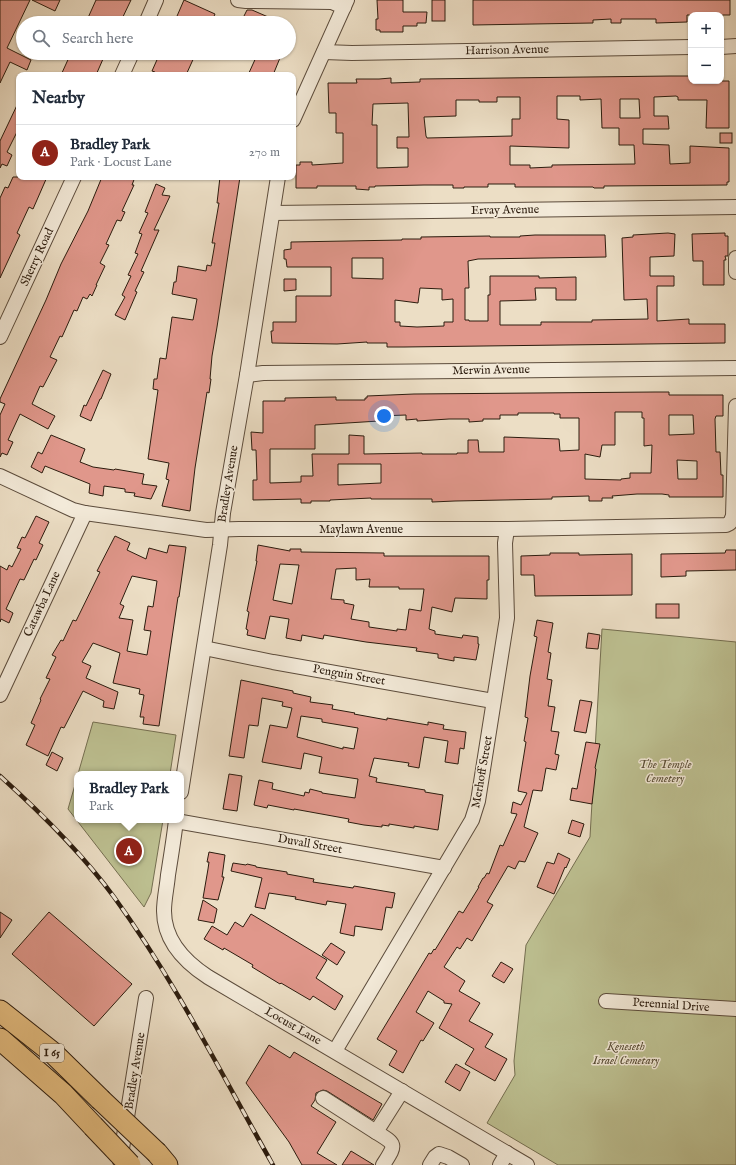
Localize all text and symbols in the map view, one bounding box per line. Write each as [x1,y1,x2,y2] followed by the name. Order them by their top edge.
[688,12,724,84] map controls
[688,12,724,48] button: +
[16,16,296,60] search box
[30,27,52,49] icon: search
[62,29,133,48] text: Search here
[465,42,550,58] street label: Harrison Avenue
[688,48,724,84] button: −
[32,88,85,109] text: Nearby
[70,135,150,154] text: Bradley Park
[41,144,49,161] text: A
[249,144,280,161] text: 270 m
[70,154,172,171] text: Park · Locust Lane
[471,202,540,218] street label: Ervay Avenue
[17,225,57,288] street label: Sherry Road
[452,362,531,378] street label: Merwin Avenue
[374,406,394,426] your location
[215,444,242,524] street label: Bradley Avenue
[319,522,403,537] street label: Maylawn Avenue
[20,568,64,639] street label: Catawba Lane
[312,661,386,689] street label: Penguin Street
[468,735,496,809] street label: Merhoff Street
[639,757,691,786] park label: The Temple Cemetery
[74,771,184,823] popup
[89,779,169,798] text: Bradley Park
[89,798,114,815] text: Park
[277,831,343,857] street label: Duvall Street
[116,836,142,866] pin: A
[632,995,711,1015] street label: Perennial Drive
[262,1004,324,1049] street label: Locust Lane
[122,1031,149,1111] street label: Bradley Avenue
[592,1039,660,1068] park label: Keneseth Israel Cemetary
[40,1044,64,1062] road number: I 65

